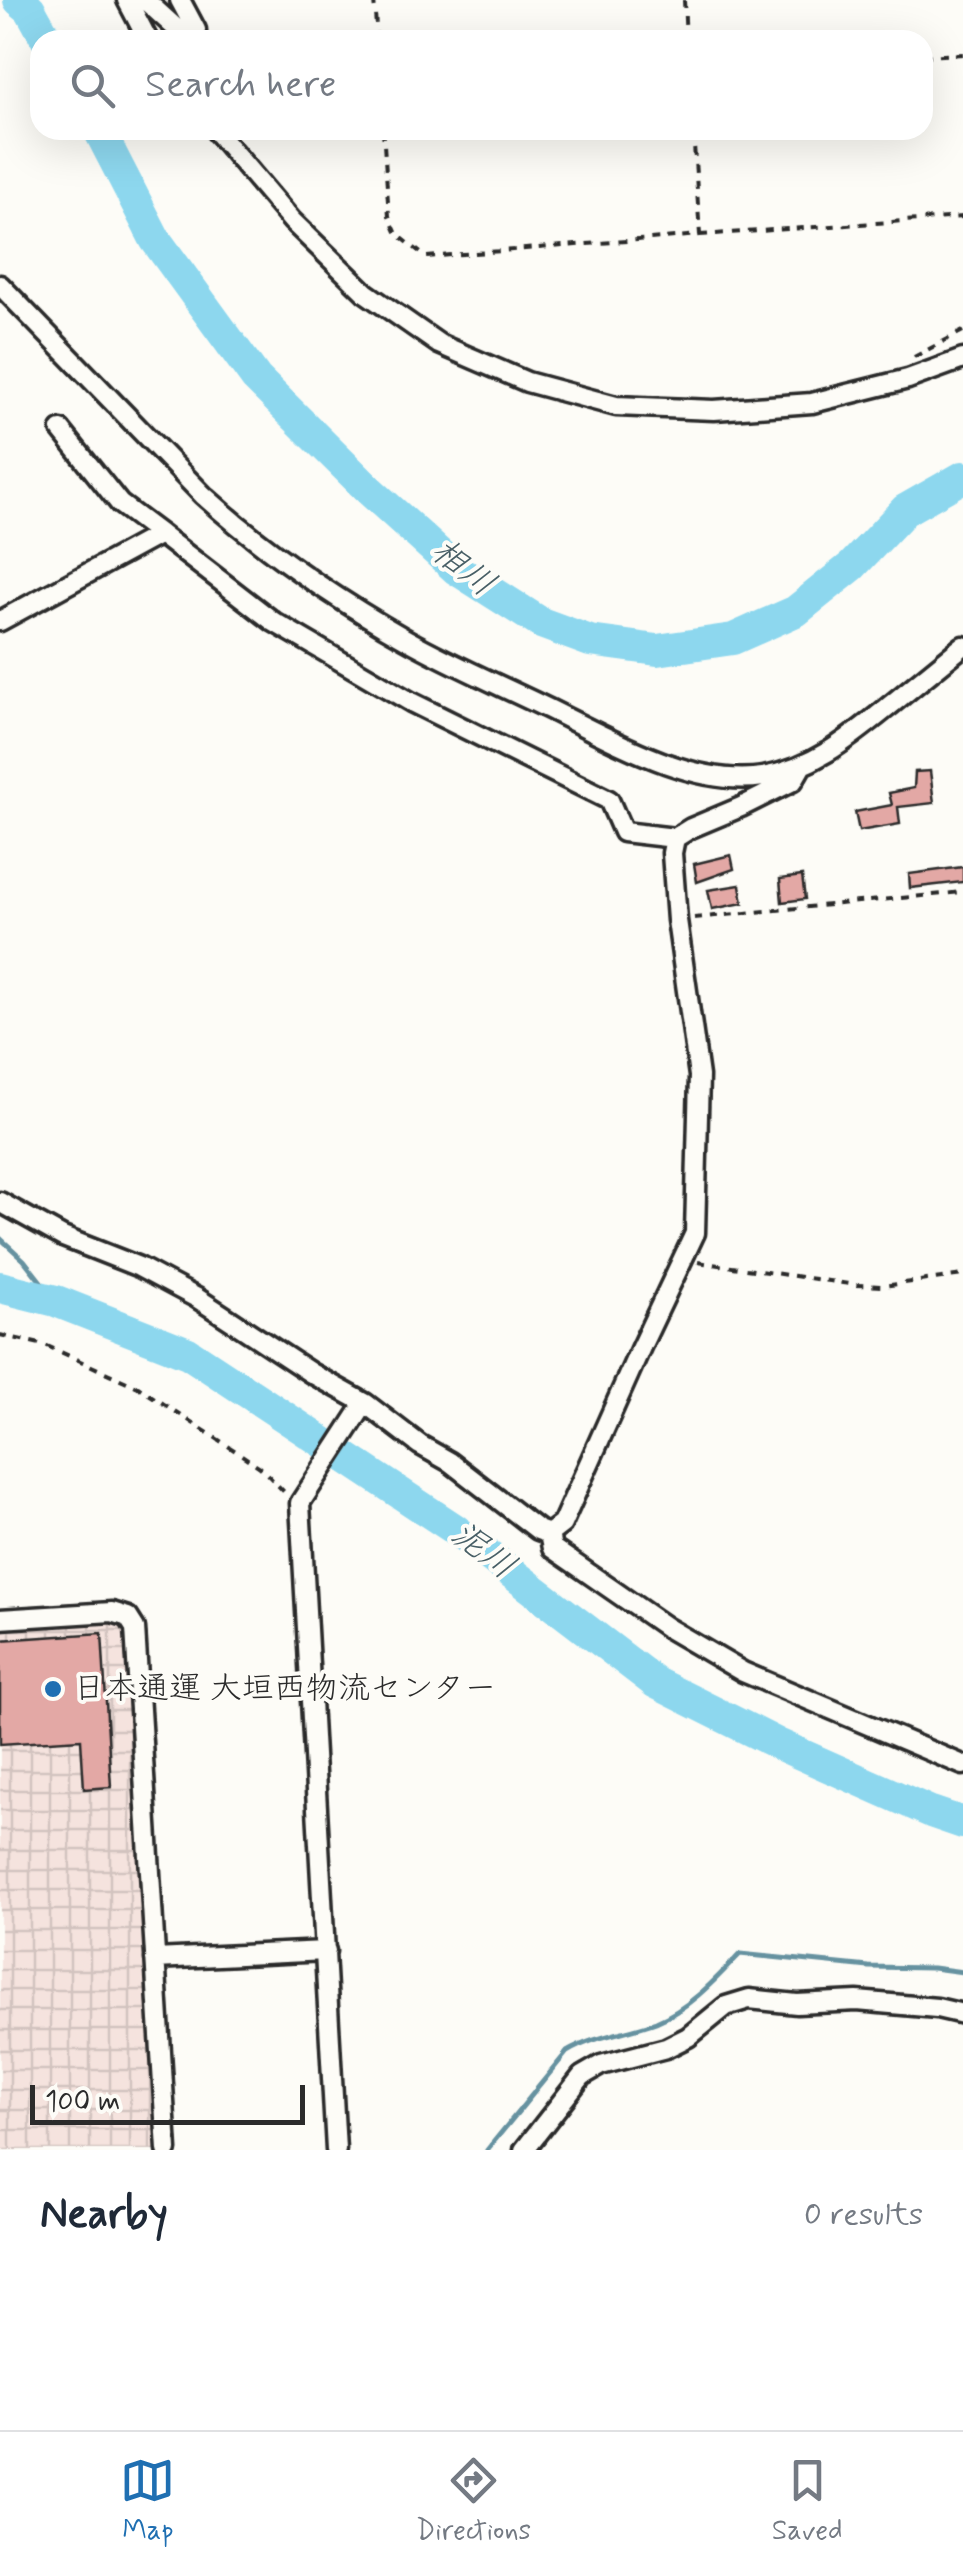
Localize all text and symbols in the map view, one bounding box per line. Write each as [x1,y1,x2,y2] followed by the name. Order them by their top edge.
[30,30,933,140] search box
[65,58,120,113] icon: search
[145,61,336,110] text: Search here
[421,528,505,608] water label: 相川
[441,1512,525,1590] water label: 泥川
[73,1668,496,1710] place label: 日本通運 大垣西物流センター
[42,1678,64,1700] marker: 日本通運 大垣西物流センター
[30,2080,305,2124] scale bar
[45,2084,120,2121] text: 100 m
[40,2188,168,2243] text: Nearby
[804,2194,923,2236] text: 0 results
[120,2453,175,2550] tab: Map
[416,2453,531,2550] tab: Directions
[772,2453,843,2550] tab: Saved

